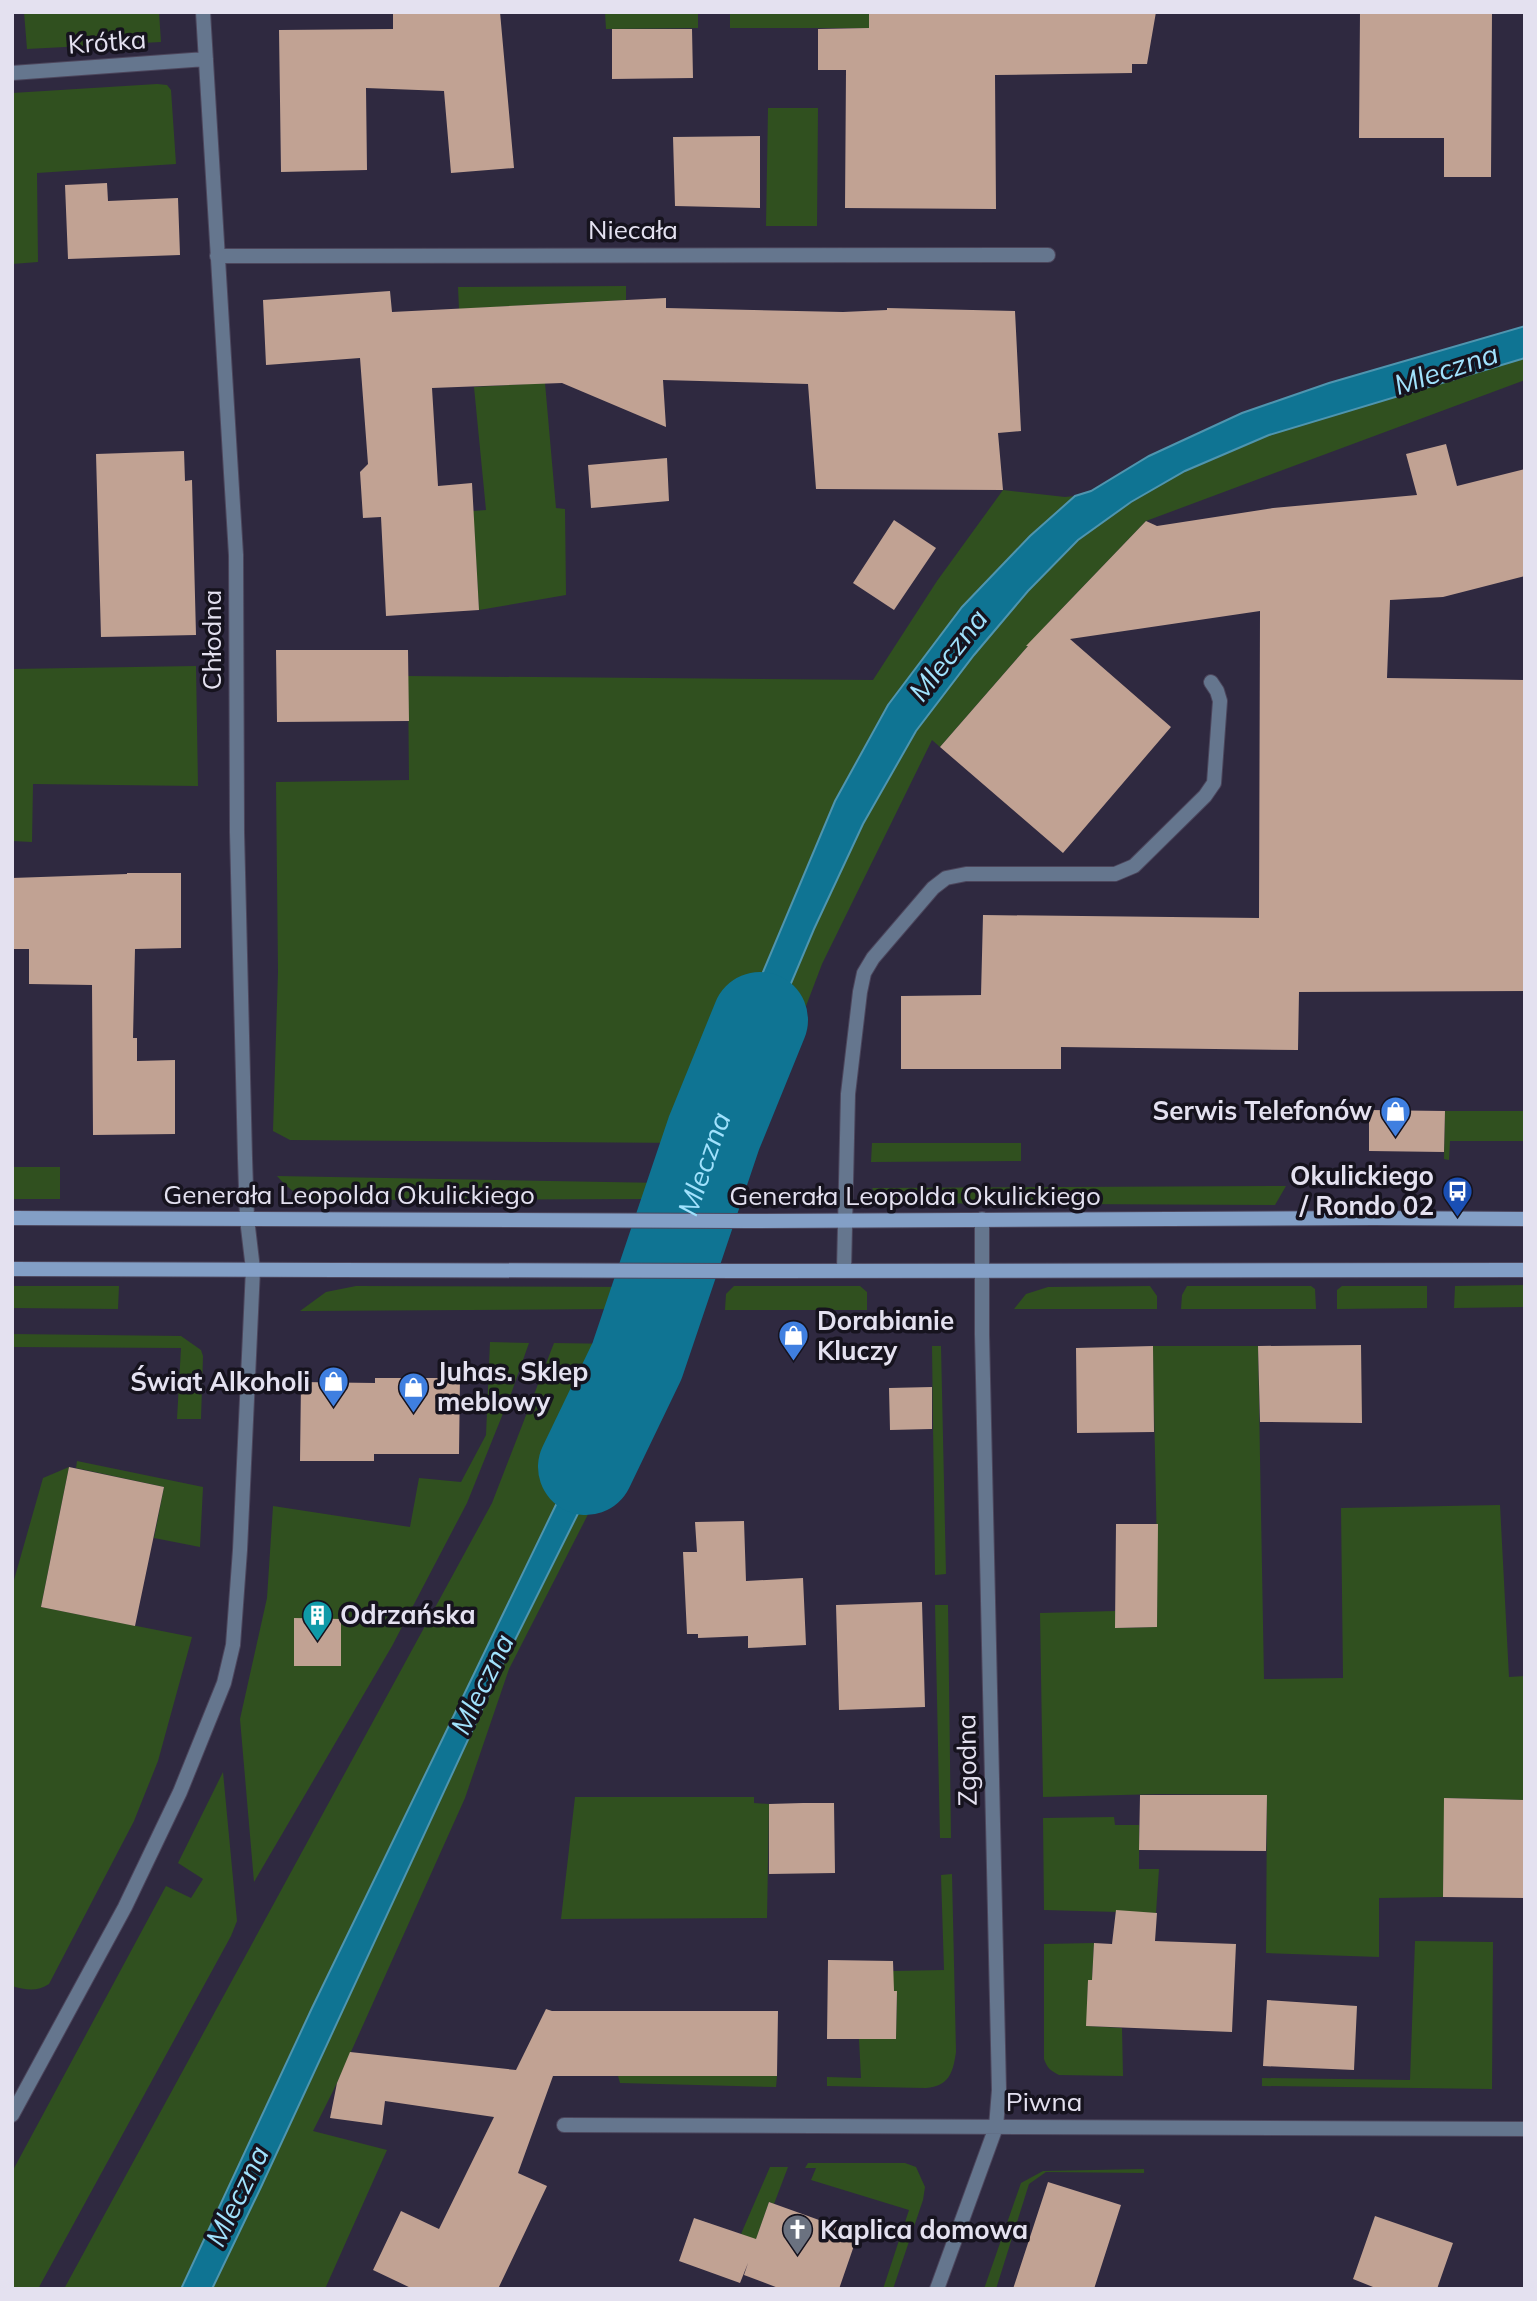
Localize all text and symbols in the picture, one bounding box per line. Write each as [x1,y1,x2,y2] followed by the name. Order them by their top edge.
[67,22,147,61] street label: Krótka
[588,213,678,246] street label: Niecała
[1389,335,1502,402] water label: Mleczna
[195,590,228,690] street label: Chłodna
[901,602,994,708] water label: Mleczna
[1152,1094,1372,1127] place label: Serwis Telefonów
[1378,1094,1412,1138] shop icon: Serwis Telefonów
[669,1106,738,1220] water label: Mleczna
[1290,1159,1434,1222] place label: Okulickiego / Rondo 02
[1440,1174,1474,1218] bus stop icon: Okulickiego / Rondo 02
[163,1178,535,1211] street label: Generała Leopolda Okulickiego
[729,1179,1101,1212] street label: Generała Leopolda Okulickiego
[817,1304,954,1367] place label: Dorabianie Kluczy
[777,1319,811,1363] shop icon: Dorabianie Kluczy
[437,1355,588,1418] place label: Juhas. Sklep meblowy
[130,1365,310,1398] place label: Świat Alkoholi
[316,1365,350,1409] shop icon: Świat Alkoholi
[397,1370,431,1414] shop icon: Juhas. Sklep meblowy
[300,1598,334,1642] building icon: Odrzańska
[340,1598,476,1631] place label: Odrzańska
[442,1628,521,1740] water label: Mleczna
[949,1714,984,1806] street label: Zgodna
[1006,2085,1082,2118] street label: Piwna
[197,2140,276,2252] water label: Mleczna
[780,2213,814,2257] church icon: Kaplica domowa
[820,2213,1028,2246] place label: Kaplica domowa

